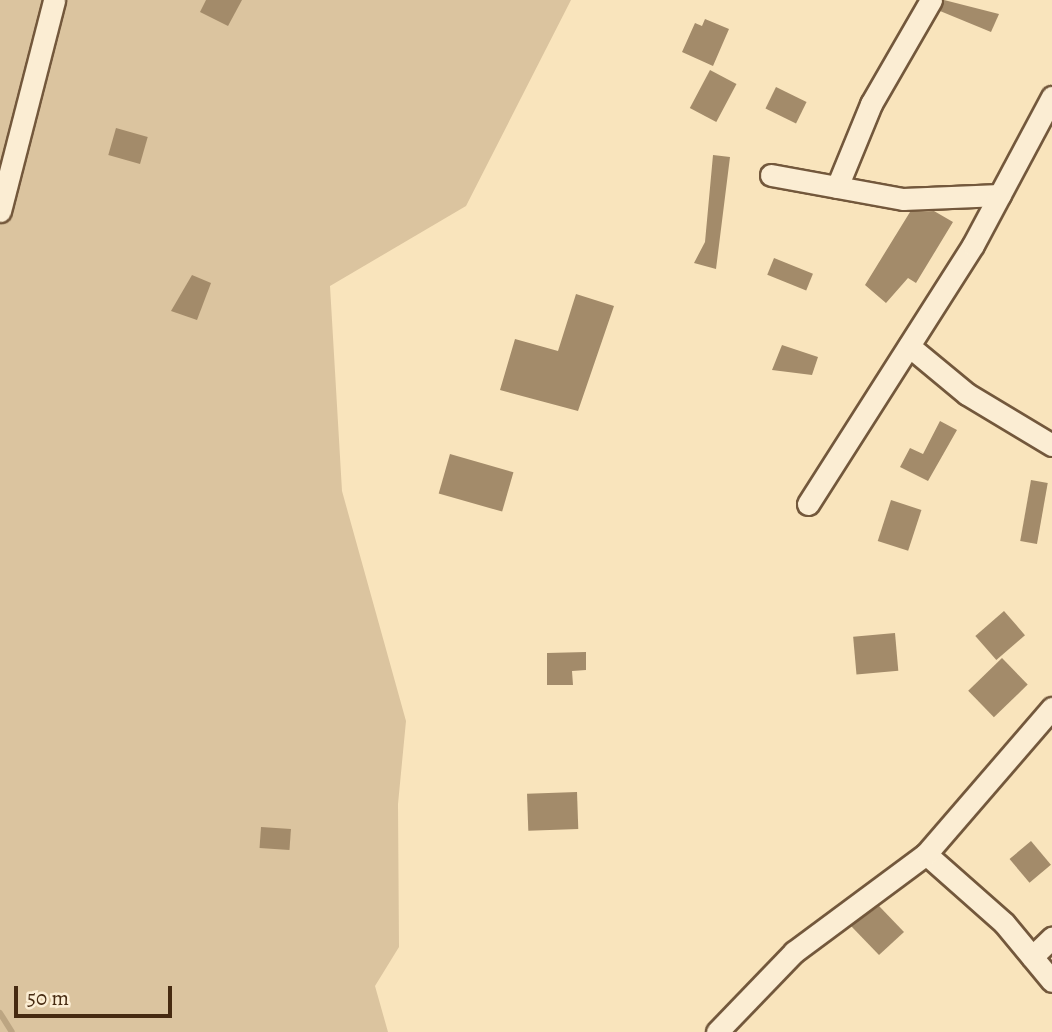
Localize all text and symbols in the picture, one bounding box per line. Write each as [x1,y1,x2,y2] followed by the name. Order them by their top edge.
[18,972,175,1016] scale bar
[27,984,69,1012] text: 50 m

